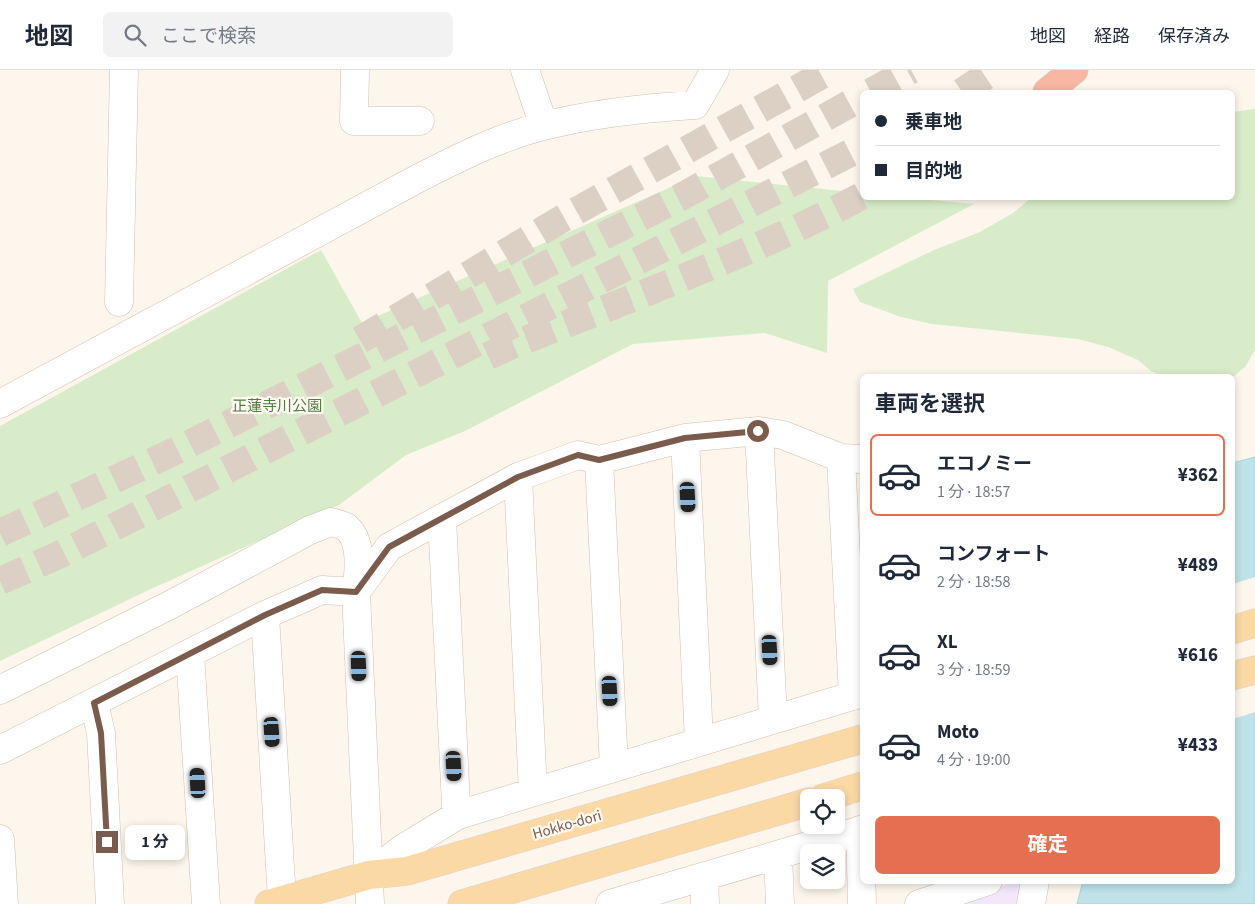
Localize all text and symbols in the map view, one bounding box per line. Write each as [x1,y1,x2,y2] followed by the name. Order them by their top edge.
[103,12,453,57] search box
[25,19,73,54] text: 地図
[121,21,149,49] icon: search
[161,23,256,50] text: ここで検索
[1030,24,1066,49] text: 地図
[1094,24,1130,49] text: 経路
[1158,24,1230,49] text: 保存済み
[905,109,962,136] text: 乗車地
[905,158,962,185] text: 目的地
[875,388,985,420] text: 車両を選択
[232,396,322,417] park label: 正蓮寺川公園
[747,420,769,442] route start
[937,451,1032,478] text: エコノミー
[877,453,922,498] icon: car
[1178,462,1218,489] text: ¥362
[937,481,1010,503] text: 1 分 · 18:57
[679,482,696,512] car
[937,541,1050,568] text: コンフォート
[877,543,922,588] icon: car
[1178,552,1218,579] text: ¥489
[937,571,1010,593] text: 2 分 · 18:58
[937,629,958,656] text: XL
[877,633,922,678] icon: car
[761,635,778,665] car
[1178,642,1218,669] text: ¥616
[350,651,367,681] car
[937,659,1010,681] text: 3 分 · 18:59
[601,676,618,706] car
[263,717,280,747] car
[937,719,979,746] text: Moto
[877,723,922,768] icon: car
[1178,732,1218,759] text: ¥433
[937,749,1010,771] text: 4 分 · 19:00
[445,751,462,781] car
[189,768,206,798] car
[800,789,845,889] map controls
[800,789,845,834] button: locate
[530,805,604,845] street label: Hokko-dori
[875,816,1220,874] button: 確定
[124,824,184,860] callout: 1 分
[96,831,118,853] route end
[141,831,169,853] text: 1 分
[800,844,845,889] button: layers

